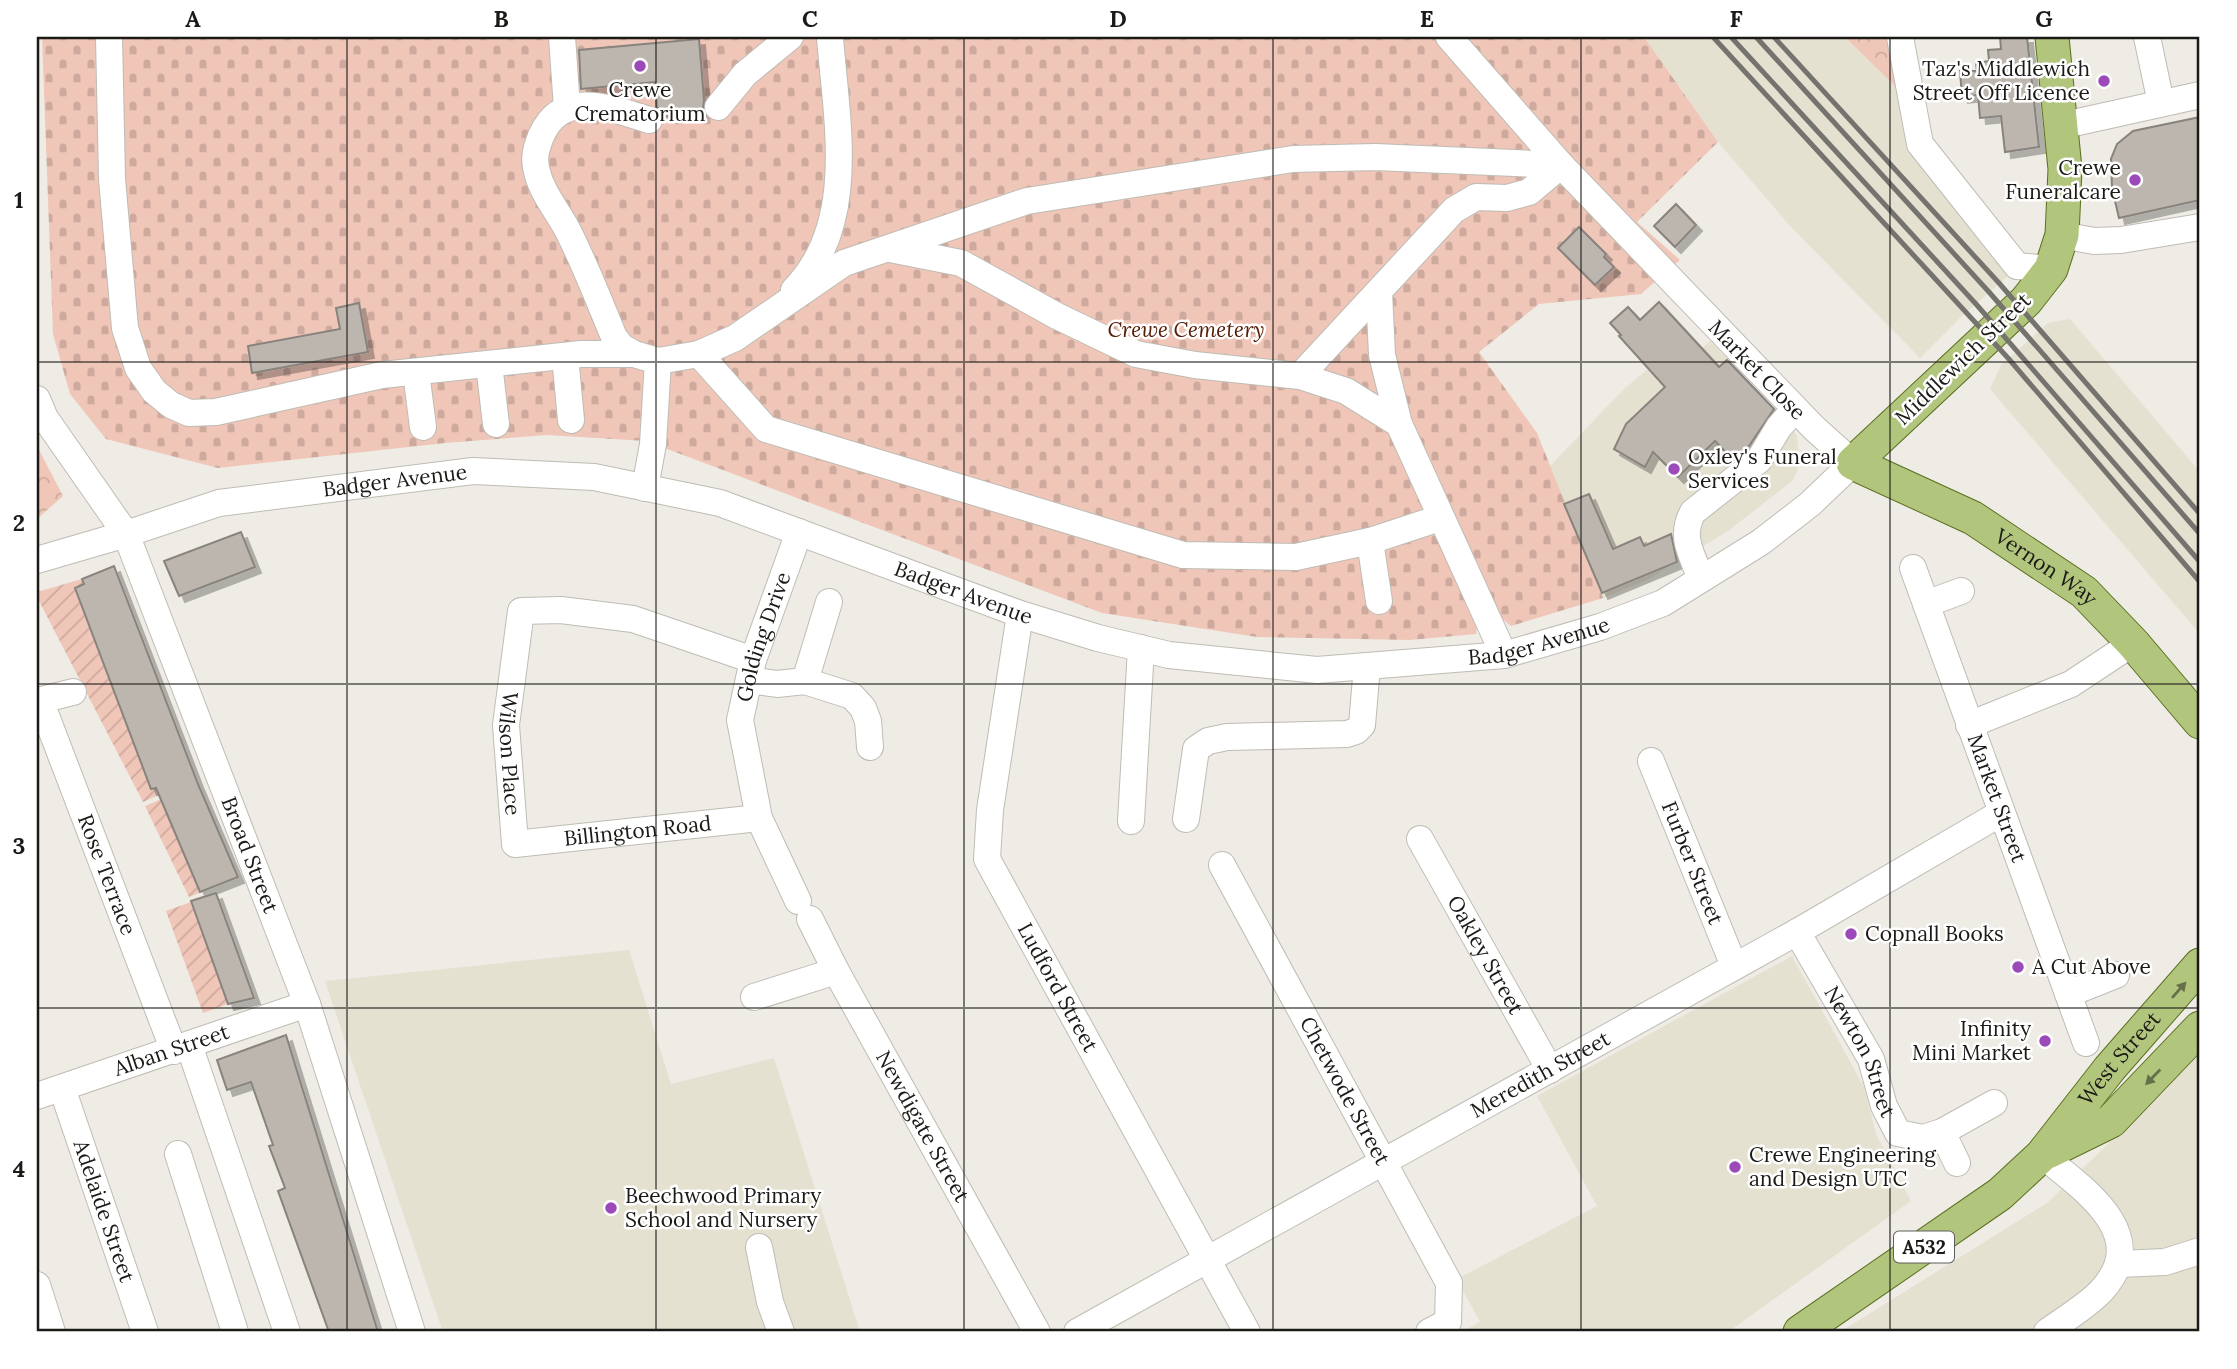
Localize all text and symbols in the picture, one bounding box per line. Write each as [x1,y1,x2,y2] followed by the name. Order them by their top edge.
[185,4,201,33] text: A
[493,4,509,33] text: B
[802,4,818,33] text: C
[1109,4,1127,33] text: D
[1420,4,1434,33] text: E
[1729,4,1743,33] text: F
[2035,4,2053,33] text: G
[1913,55,2090,106] place label: Taz's Middlewich Street Off Licence
[632,58,648,74] marker: Crewe Crematorium
[2096,73,2112,89] marker: Taz's Middlewich Street Off Licence
[574,76,706,127] place label: Crewe Crematorium
[2005,154,2121,205] place label: Crewe Funeralcare
[2127,172,2143,188] marker: Crewe Funeralcare
[14,185,24,214] text: 1
[1889,286,2037,430] street label: Middlewich Street
[1703,314,1812,425] street label: Market Close
[1107,316,1265,343] park label: Crewe Cemetery
[1688,443,1837,494] place label: Oxley's Funeral Services
[321,458,469,503] street label: Badger Avenue
[1666,461,1682,477] marker: Oxley's Funeral Services
[13,508,25,537] text: 2
[1989,522,2104,611] street label: Vernon Way
[891,555,1036,630] street label: Badger Avenue
[730,568,797,704] street label: Golding Drive
[1467,611,1613,671] street label: Badger Avenue
[493,690,527,816] street label: Wilson Place
[1962,730,2033,867] street label: Market Street
[215,793,285,918] street label: Broad Street
[1656,797,1730,929] street label: Furber Street
[563,809,713,852] street label: Billington Road
[72,810,142,939] street label: Rose Terrace
[13,831,25,860] text: 3
[1442,891,1530,1020] street label: Oakley Street
[1012,918,1105,1057] street label: Ludford Street
[1865,920,2004,947] place label: Copnall Books
[1843,926,1859,942] marker: Copnall Books
[2031,953,2151,980] place label: A Cut Above
[2010,959,2026,975] marker: A Cut Above
[1818,981,1902,1123] street label: Newton Street
[2171,981,2186,998] one-way arrow
[2072,1005,2167,1111] street label: West Street
[1294,1012,1397,1170] street label: Chetwode Street
[1912,1015,2032,1066] place label: Infinity Mini Market
[109,1017,233,1082] street label: Alban Street
[1466,1024,1615,1124] street label: Meredith Street
[2037,1033,2053,1049] marker: Infinity Mini Market
[870,1046,976,1207] street label: Newdigate Street
[2145,1068,2161,1085] one-way arrow
[67,1135,141,1286] street label: Adelaide Street
[1749,1141,1936,1192] place label: Crewe Engineering and Design UTC
[13,1154,25,1183] text: 4
[1727,1159,1743,1175] marker: Crewe Engineering and Design UTC
[625,1182,821,1233] place label: Beechwood Primary School and Nursery
[603,1200,619,1216] marker: Beechwood Primary School and Nursery
[1894,1232,1954,1262] road number: A532

